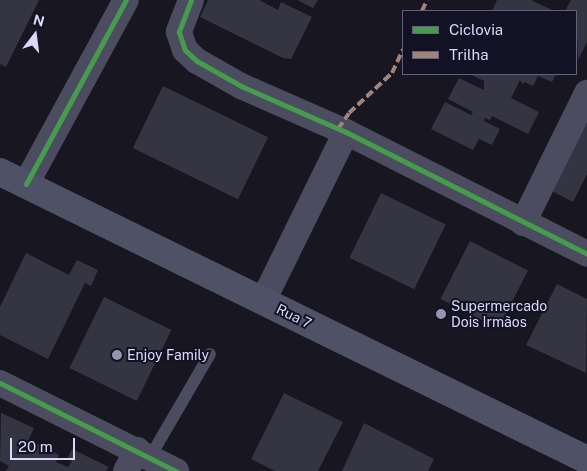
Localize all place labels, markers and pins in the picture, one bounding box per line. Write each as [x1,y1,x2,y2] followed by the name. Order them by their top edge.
[451,298,547,331] place label: Supermercado Dois Irmãos
[435,308,447,320] marker: Supermercado Dois Irmãos
[127,347,209,363] place label: Enjoy Family
[111,349,123,361] marker: Enjoy Family

